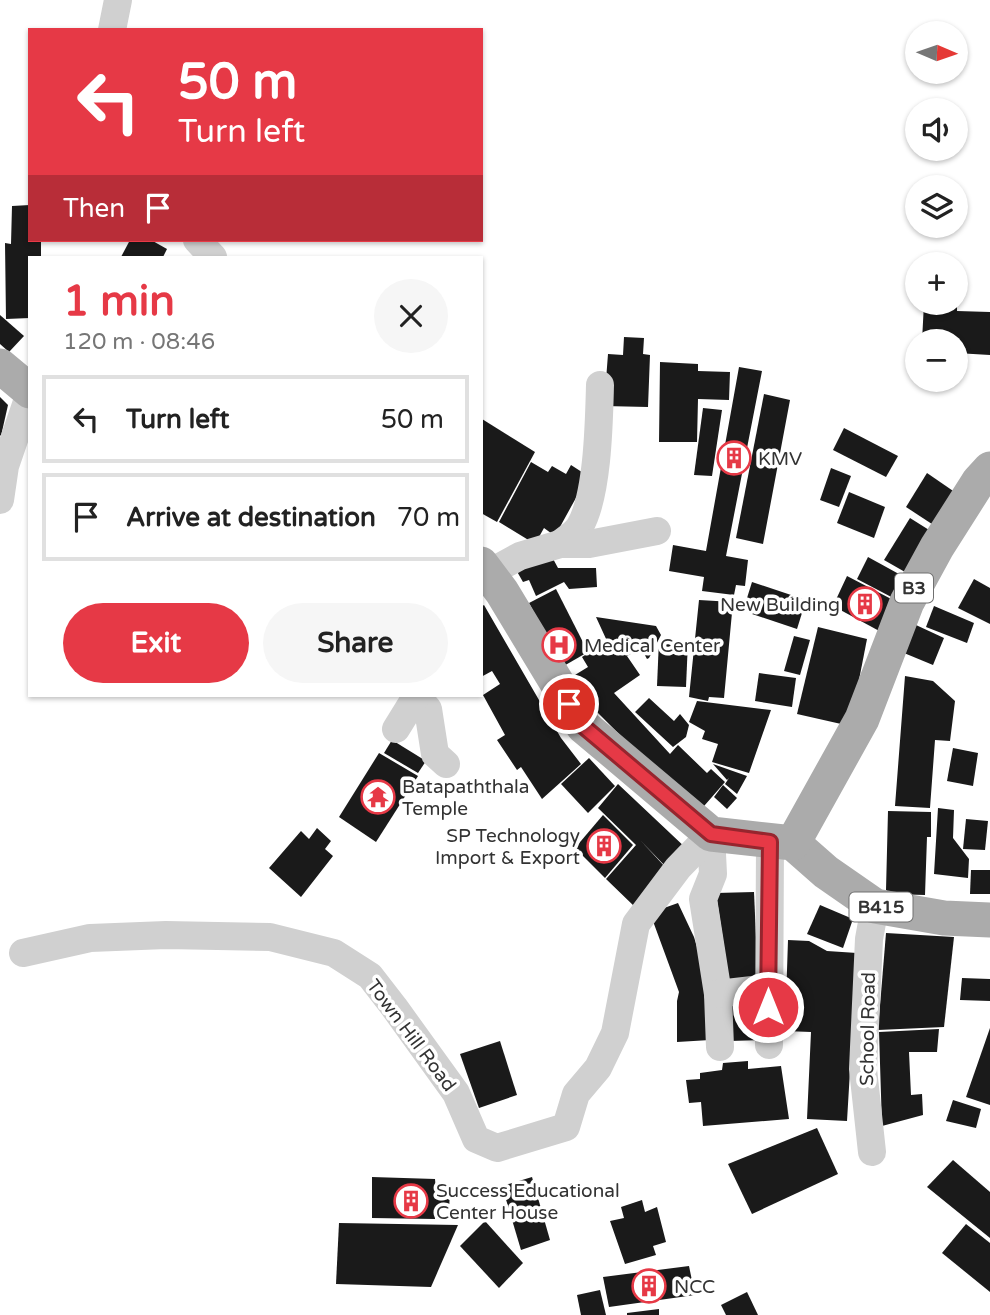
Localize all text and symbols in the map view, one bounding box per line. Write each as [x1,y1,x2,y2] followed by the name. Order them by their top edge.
[905,21,968,84] north arrow
[905,21,968,392] map controls
[178,53,297,112] text: 50 m
[63,56,154,147] icon: left
[905,98,968,161] button: sound
[178,113,305,151] text: Turn left
[905,175,968,238] button: layers
[139,189,177,227] icon: arrive
[63,193,125,224] text: Then
[905,252,968,315] button: +
[63,276,175,327] text: 1 min
[374,279,448,353] button: close
[63,328,215,356] text: 120 m · 08:46
[905,329,968,392] button: −
[67,400,105,438] icon: left
[126,404,229,435] text: Turn left
[381,404,444,435] text: 50 m
[715,439,753,477] building icon: KMV
[758,448,802,470] place label: KMV
[67,498,105,536] icon: arrive
[126,502,376,533] text: Arrive at destination
[397,502,460,533] text: 70 m
[895,574,933,602] road number: B3
[846,585,884,623] building icon: New Building
[720,594,840,616] place label: New Building
[63,603,249,683] button: Exit
[263,603,448,683] button: Share
[540,626,578,664] hospital icon: Medical Center
[584,635,721,657] place label: Medical Center
[539,674,599,734] pin
[550,685,588,723] icon: arrive
[402,776,530,820] place label: Batapaththala Temple
[359,778,397,816] temple icon: Batapaththala Temple
[435,825,580,869] place label: SP Technology Import & Export
[585,827,623,865] building icon: SP Technology Import & Export
[850,893,912,922] road number: B415
[731,970,805,1044] position arrow
[856,972,880,1086] street label: School Road
[362,975,460,1096] street label: Town Hill Road
[436,1180,620,1224] place label: Success Educational Center House
[392,1182,430,1220] building icon: Success Educational Center House
[630,1267,668,1305] building icon: NCC
[674,1276,715,1298] place label: NCC

